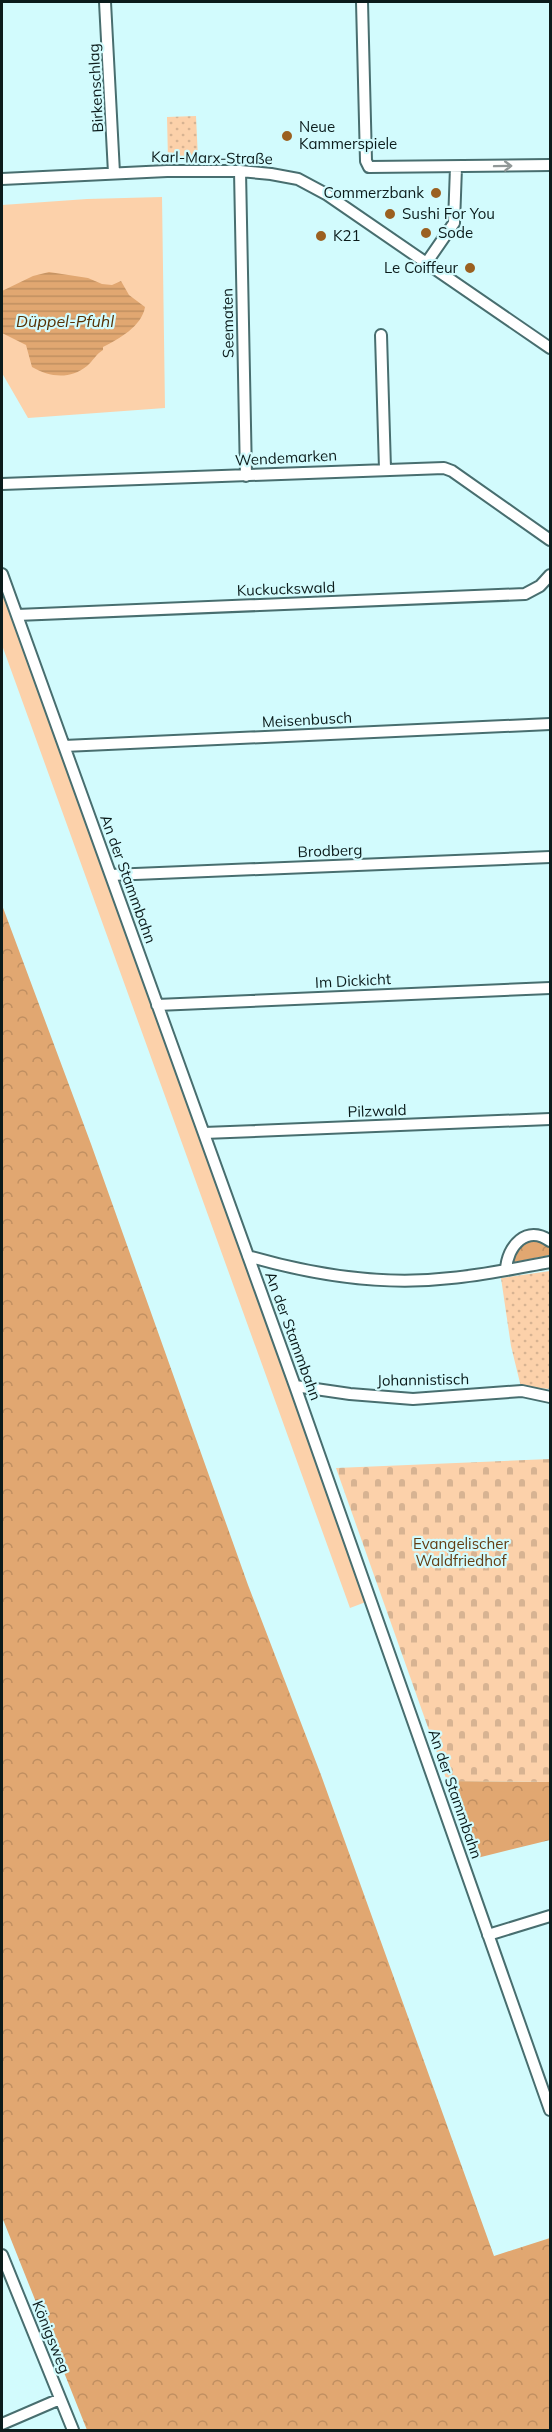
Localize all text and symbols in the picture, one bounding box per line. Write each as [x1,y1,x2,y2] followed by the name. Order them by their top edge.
[84,43,107,133] street label: Birkenschlag
[299,117,397,153] place label: Neue Kammerspiele
[280,129,294,143] marker: Neue Kammerspiele
[151,147,273,168] street label: Karl-Marx-Straße
[493,160,513,172] one-way arrow
[323,183,424,202] place label: Commerzbank
[429,186,443,200] marker: Commerzbank
[402,204,495,223] place label: Sushi For You
[383,207,397,221] marker: Sushi For You
[438,223,473,242] place label: Sode
[333,226,361,245] place label: K21
[419,226,433,240] marker: Sode
[314,229,328,243] marker: K21
[384,258,459,277] place label: Le Coiffeur
[463,261,477,275] marker: Le Coiffeur
[217,288,238,358] street label: Seematen
[16,311,114,331] water label: Düppel-Pfuhl
[235,445,337,470] street label: Wendemarken
[236,577,336,600] street label: Kuckuckswald
[261,708,353,731] street label: Meisenbusch
[96,812,161,946] street label: An der Stammbahn
[297,840,363,861] street label: Brodberg
[315,969,391,992] street label: Im Dickicht
[347,1100,407,1121] street label: Pilzwald
[261,1269,326,1403] street label: An der Stammbahn
[377,1369,469,1390] street label: Johannistisch
[413,1534,509,1570] park label: Evangelischer Waldfriedhof
[424,1727,487,1861] street label: An der Stammbahn
[28,2298,75,2376] street label: Königsweg

